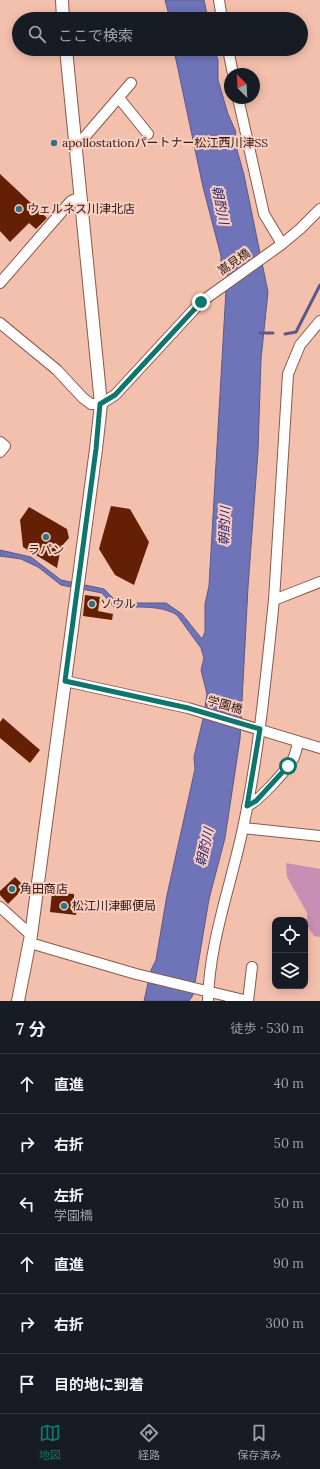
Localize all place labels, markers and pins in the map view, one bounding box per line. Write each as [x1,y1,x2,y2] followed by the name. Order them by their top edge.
[62,135,268,150] place label: apollostationパートナー松江西川津SS
[49,138,59,148] marker: apollostationパートナー松江西川津SS
[27,201,135,216] place label: ウェルネス川津北店
[14,204,24,214] marker: ウェルネス川津北店
[41,532,51,542] marker: ラパン
[28,542,64,557] place label: ラパン
[100,596,136,611] place label: ソウル
[87,599,97,609] marker: ソウル
[20,881,68,896] place label: 角田商店
[7,884,17,894] marker: 角田商店
[72,898,156,913] place label: 松江川津郵便局
[59,901,69,911] marker: 松江川津郵便局

